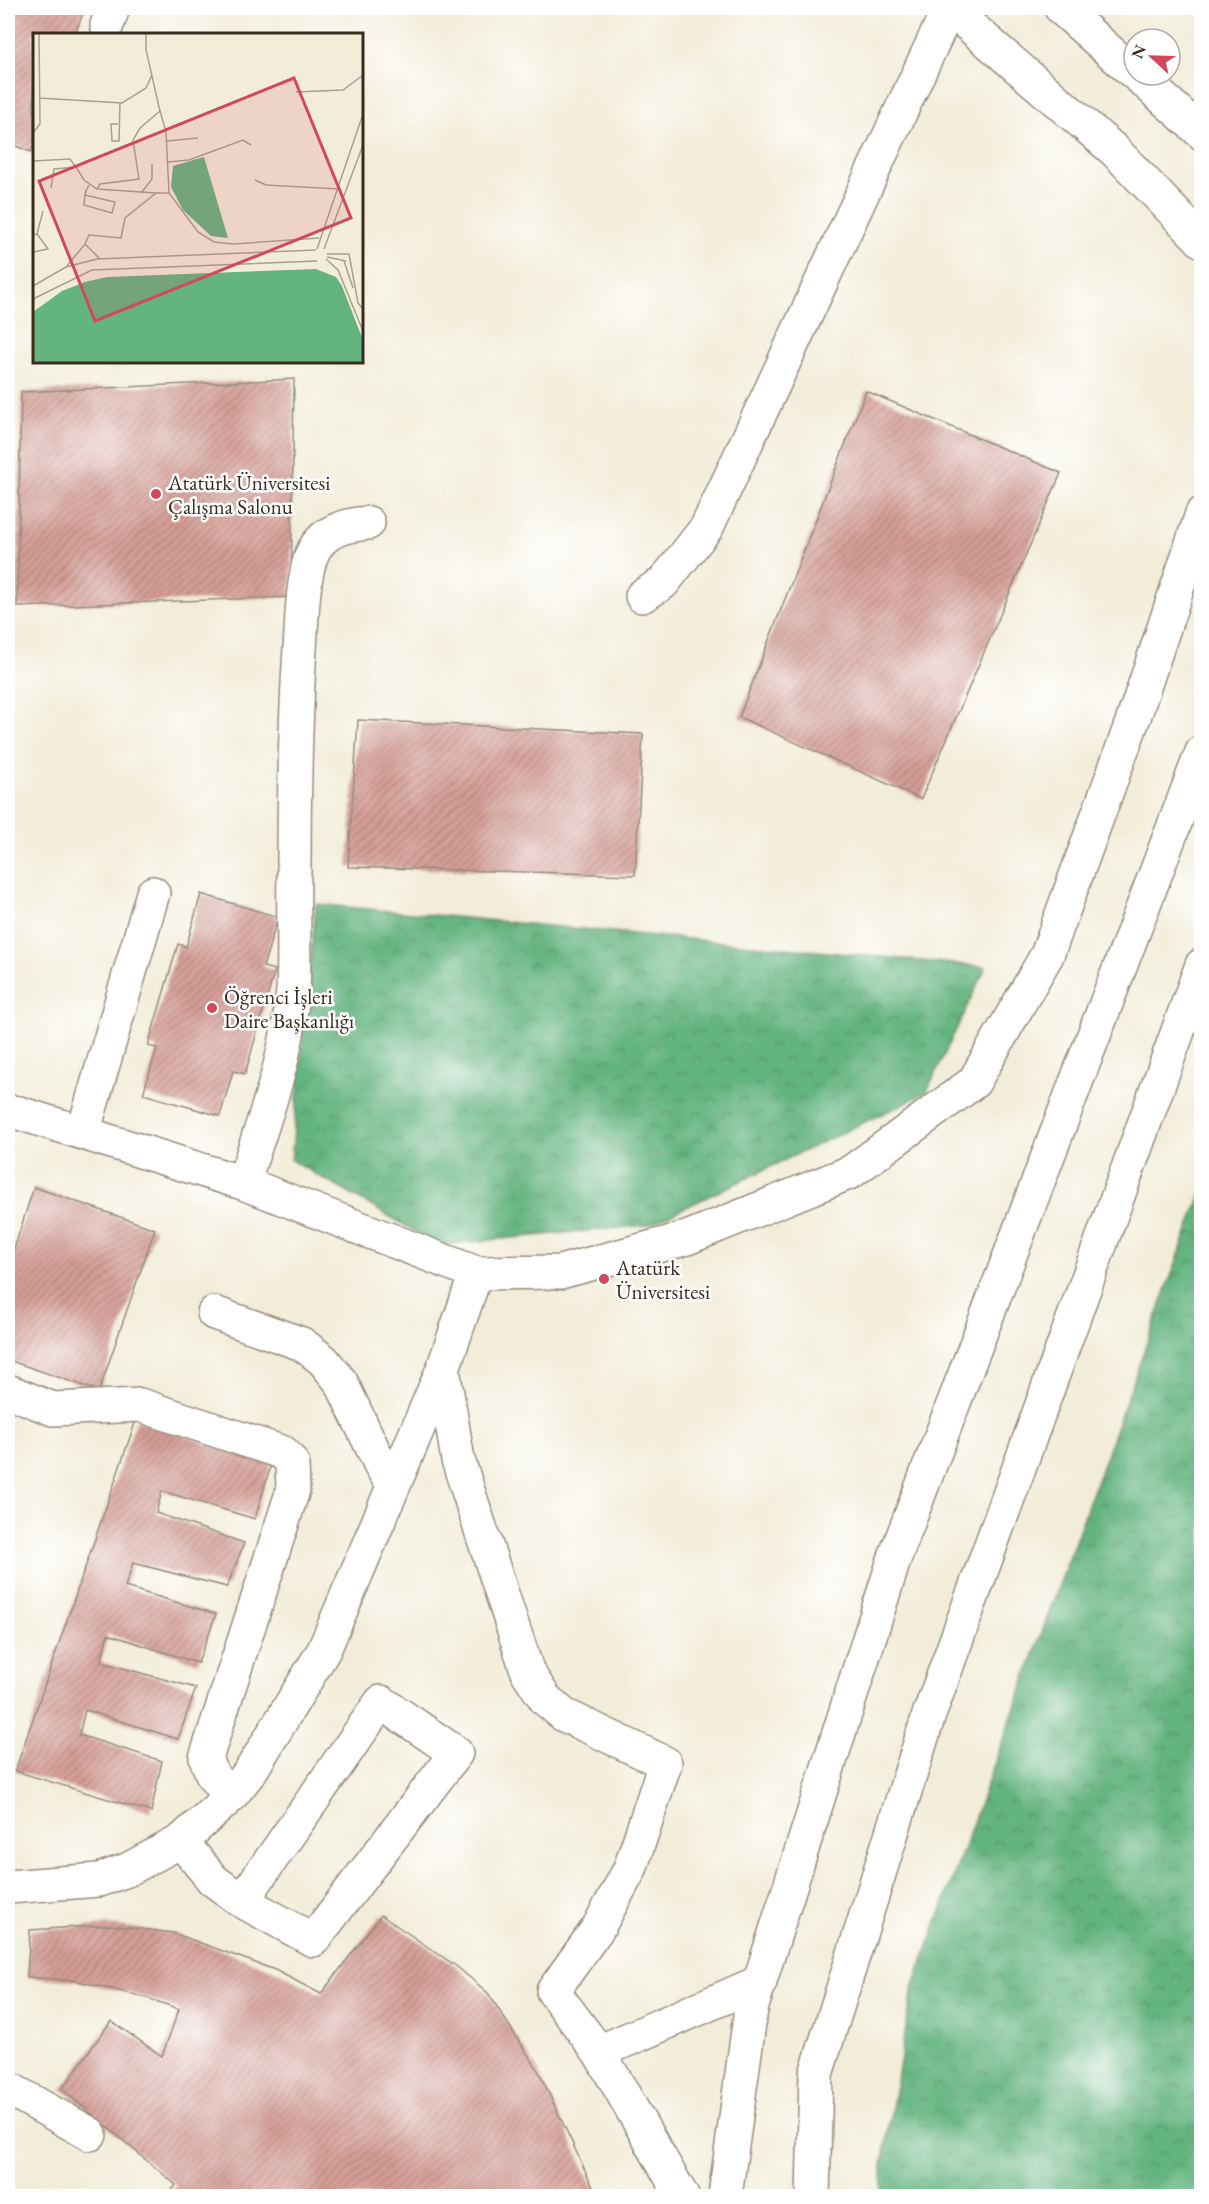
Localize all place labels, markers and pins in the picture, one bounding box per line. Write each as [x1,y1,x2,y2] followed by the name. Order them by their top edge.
[167,469,330,520] place label: Atatürk Üniversitesi Çalışma Salonu
[149,487,163,501] marker: Atatürk Üniversitesi Çalışma Salonu
[224,983,354,1034] place label: Öğrenci İşleri Daire Başkanlığı
[205,1001,219,1015] marker: Öğrenci İşleri Daire Başkanlığı
[615,1254,710,1305] place label: Atatürk Üniversitesi
[597,1272,611,1286] marker: Atatürk Üniversitesi

